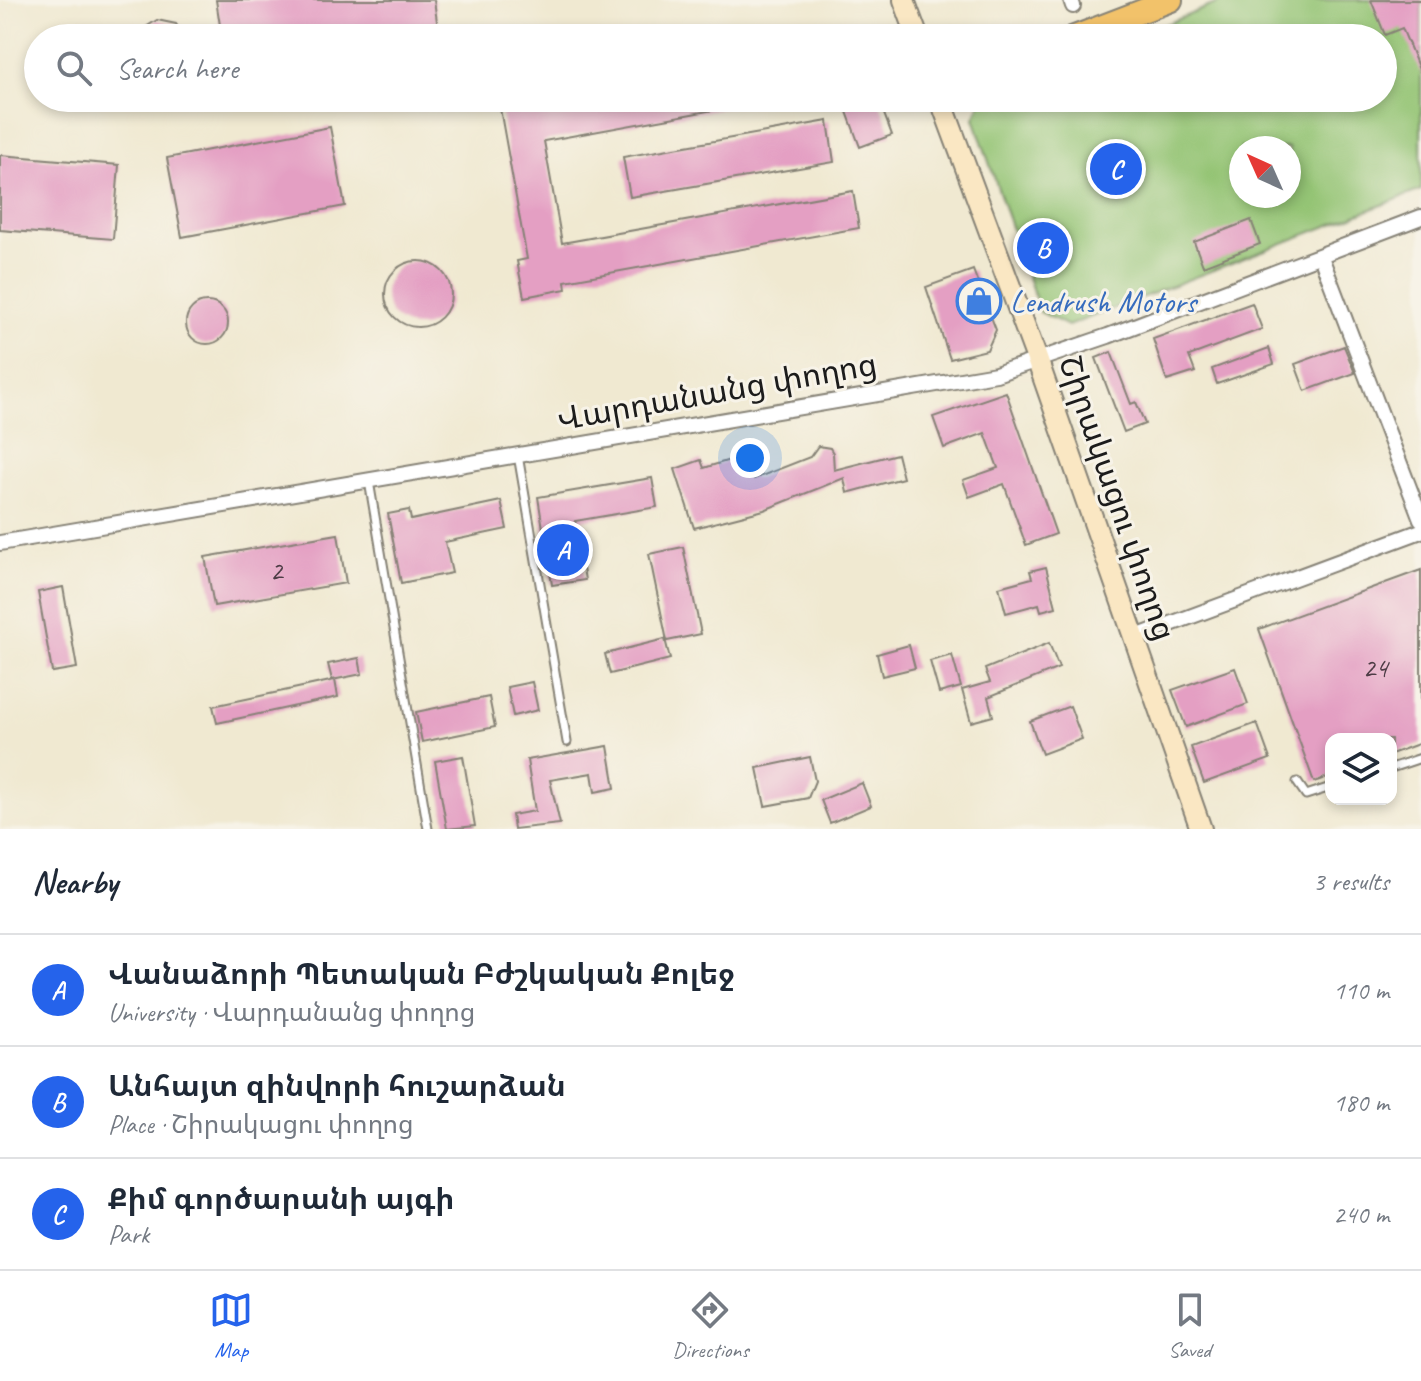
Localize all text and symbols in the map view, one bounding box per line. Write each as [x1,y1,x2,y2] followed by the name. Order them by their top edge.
[24,24,1397,112] search box
[52,46,96,90] icon: search
[116,49,238,87] text: Search here
[1229,136,1301,208] north arrow
[1090,139,1142,199] pin: C
[1017,218,1069,278] pin: B
[955,277,1003,325] shop icon: Lendrush Motors
[1010,281,1198,322] place label: Lendrush Motors
[554,344,880,440] street label: Վարդանանց փողոց
[1049,350,1185,646] street label: Շիրակացու փողոց
[730,438,770,478] your location
[537,520,589,580] pin: A
[270,553,285,588] house number: 2
[1362,650,1390,685] house number: 24
[1325,733,1397,805] map controls
[1325,733,1397,805] button: layers
[32,860,118,903] text: Nearby
[1313,865,1389,898] text: 3 results
[108,955,734,993] text: Վանաձորի Պետական Բժշկական Քոլեջ
[51,974,65,1007] text: A
[1333,974,1389,1007] text: 110 m
[108,996,475,1029] text: University · Վարդանանց փողոց
[108,1067,566,1105] text: Անհայտ զինվորի հուշարձան
[51,1086,65,1119] text: B
[1333,1086,1389,1119] text: 180 m
[108,1108,414,1141] text: Place · Շիրակացու փողոց
[108,1180,455,1218] text: Քիմ գործարանի այգի
[52,1198,64,1231] text: C
[1333,1198,1389,1231] text: 240 m
[108,1218,149,1251] text: Park
[209,1288,253,1364] tab: Map
[672,1288,749,1364] tab: Directions
[1168,1288,1212,1364] tab: Saved

